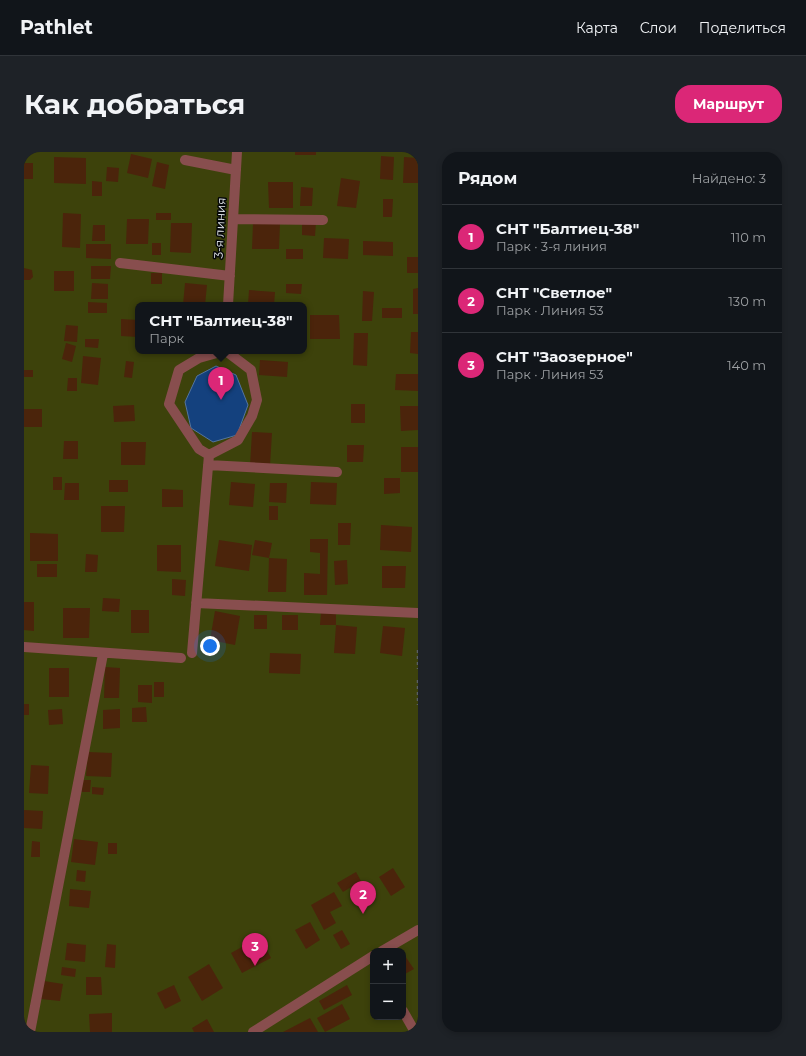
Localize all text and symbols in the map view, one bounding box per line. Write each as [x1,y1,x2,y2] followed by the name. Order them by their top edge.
[20,16,93,39] text: Pathlet
[576,19,618,37] text: Карта
[640,19,677,37] text: Слои
[699,19,786,37] text: Поделиться
[675,85,782,123] button: Маршрут
[24,87,245,121] text: Как добраться
[458,168,517,188] text: Рядом
[692,170,766,186] text: Найдено: 3
[210,197,229,259] street label: 3-я линия
[496,219,639,238] text: СНТ "Балтиец-38"
[468,229,474,245] text: 1
[731,229,766,245] text: 110 m
[496,238,607,254] text: Парк · 3-я линия
[496,283,612,302] text: СНТ "Светлое"
[467,293,475,309] text: 2
[728,293,766,309] text: 130 m
[135,302,307,354] popup
[496,302,604,318] text: Парк · Линия 53
[149,311,293,330] text: СНТ "Балтиец-38"
[149,330,184,346] text: Парк
[496,347,633,366] text: СНТ "Заозерное"
[467,357,475,373] text: 3
[727,357,766,373] text: 140 m
[496,366,604,382] text: Парк · Линия 53
[208,367,234,400] pin: 1
[200,636,220,656] your location
[350,881,376,914] pin: 2
[242,933,268,966] pin: 3
[370,948,406,1020] map controls
[370,948,406,984] button: +
[370,984,406,1020] button: −

